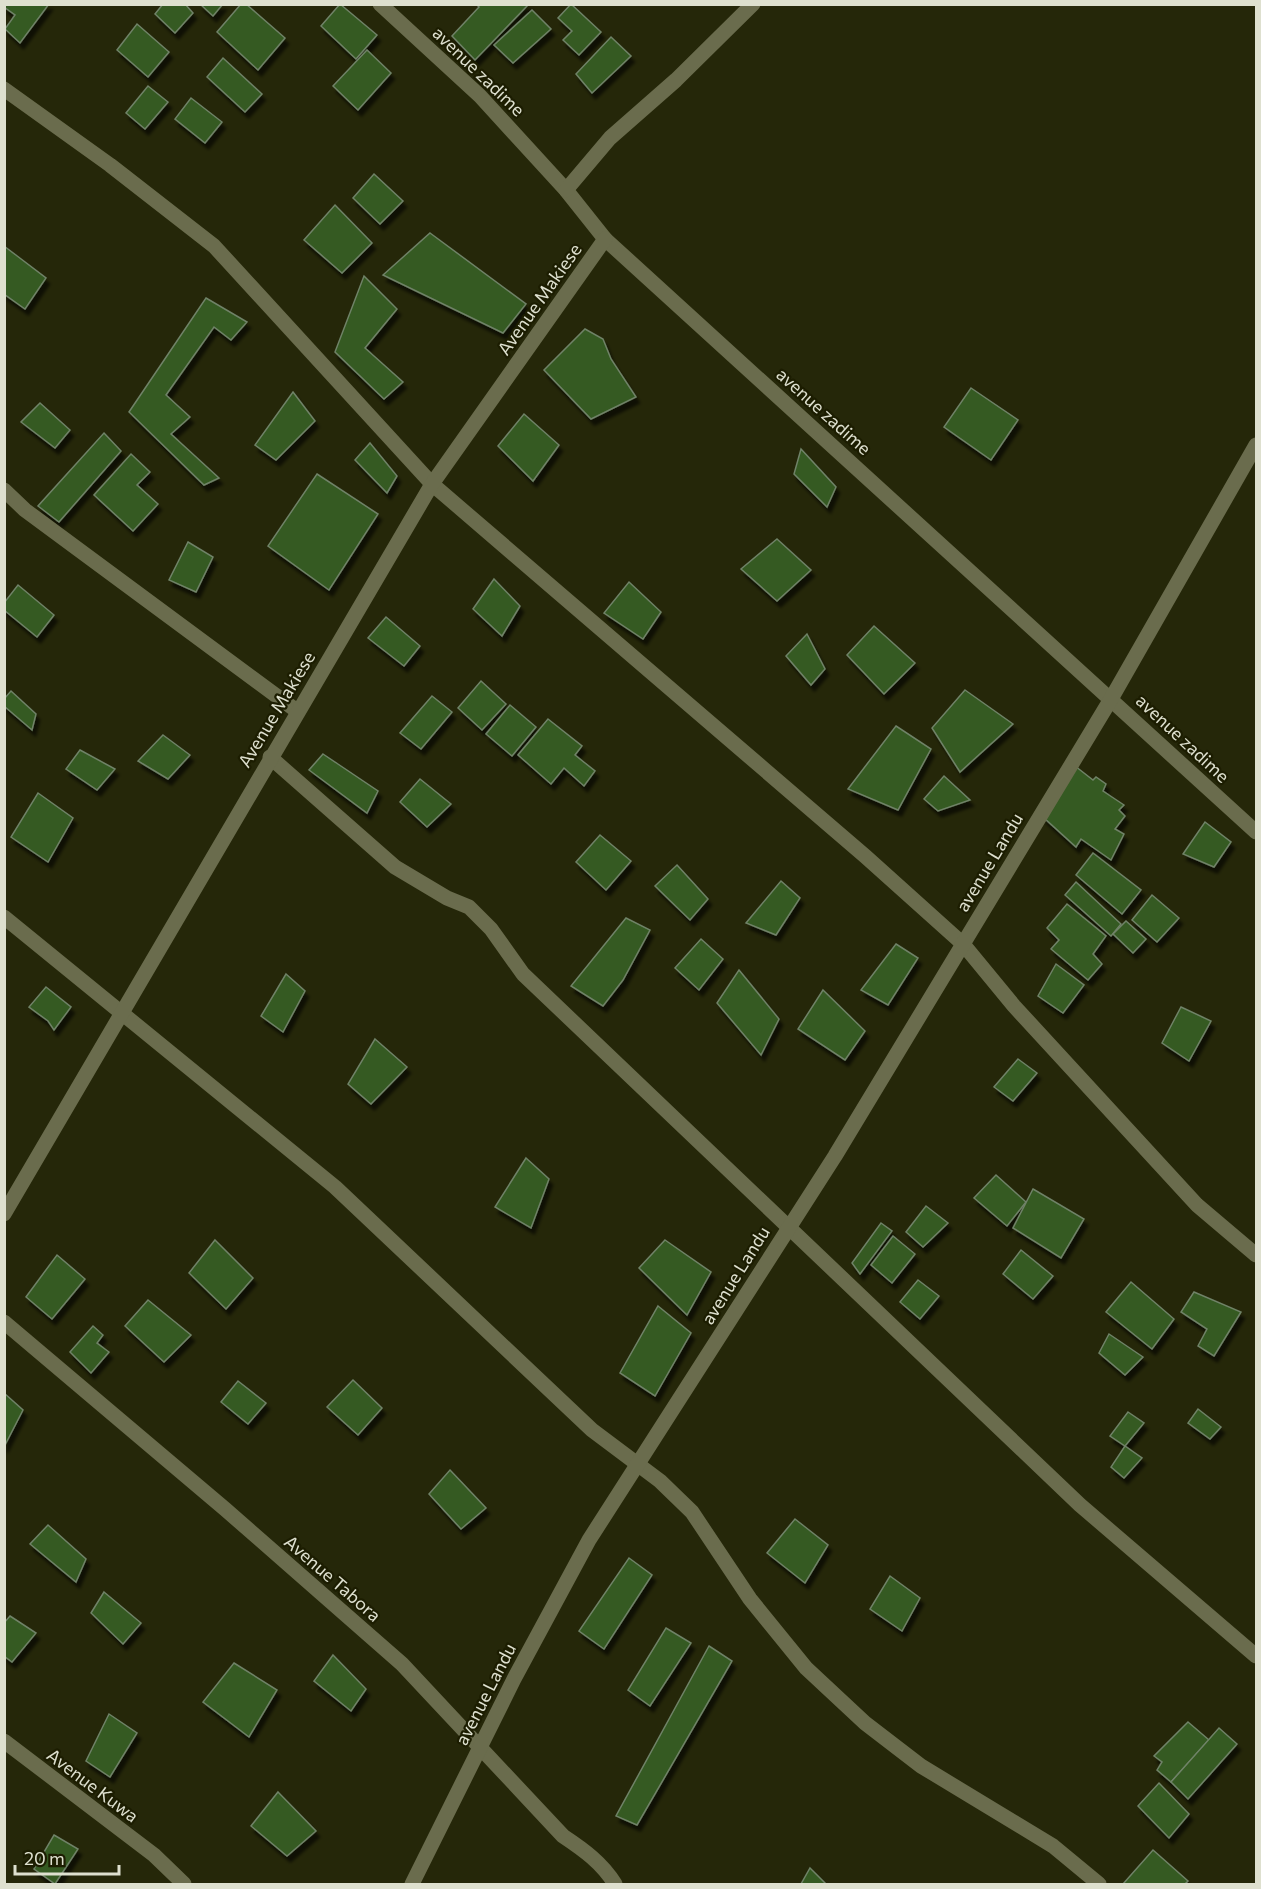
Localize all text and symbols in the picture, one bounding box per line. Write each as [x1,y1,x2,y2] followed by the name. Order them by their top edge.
[428,22,530,120] street label: avenue zadime
[492,239,586,359] street label: Avenue Makiese
[772,363,876,459] street label: avenue zadime
[233,647,319,771] street label: Avenue Makiese
[1132,689,1234,787] street label: avenue zadime
[951,809,1027,915] street label: avenue Landu
[696,1222,774,1328] street label: avenue Landu
[280,1530,386,1626] street label: Avenue Tabora
[450,1639,520,1749] street label: avenue Landu
[43,1743,143,1827] street label: Avenue Kuwa
[15,1838,118,1876] scale bar
[24,1847,65,1869] text: 20 m

